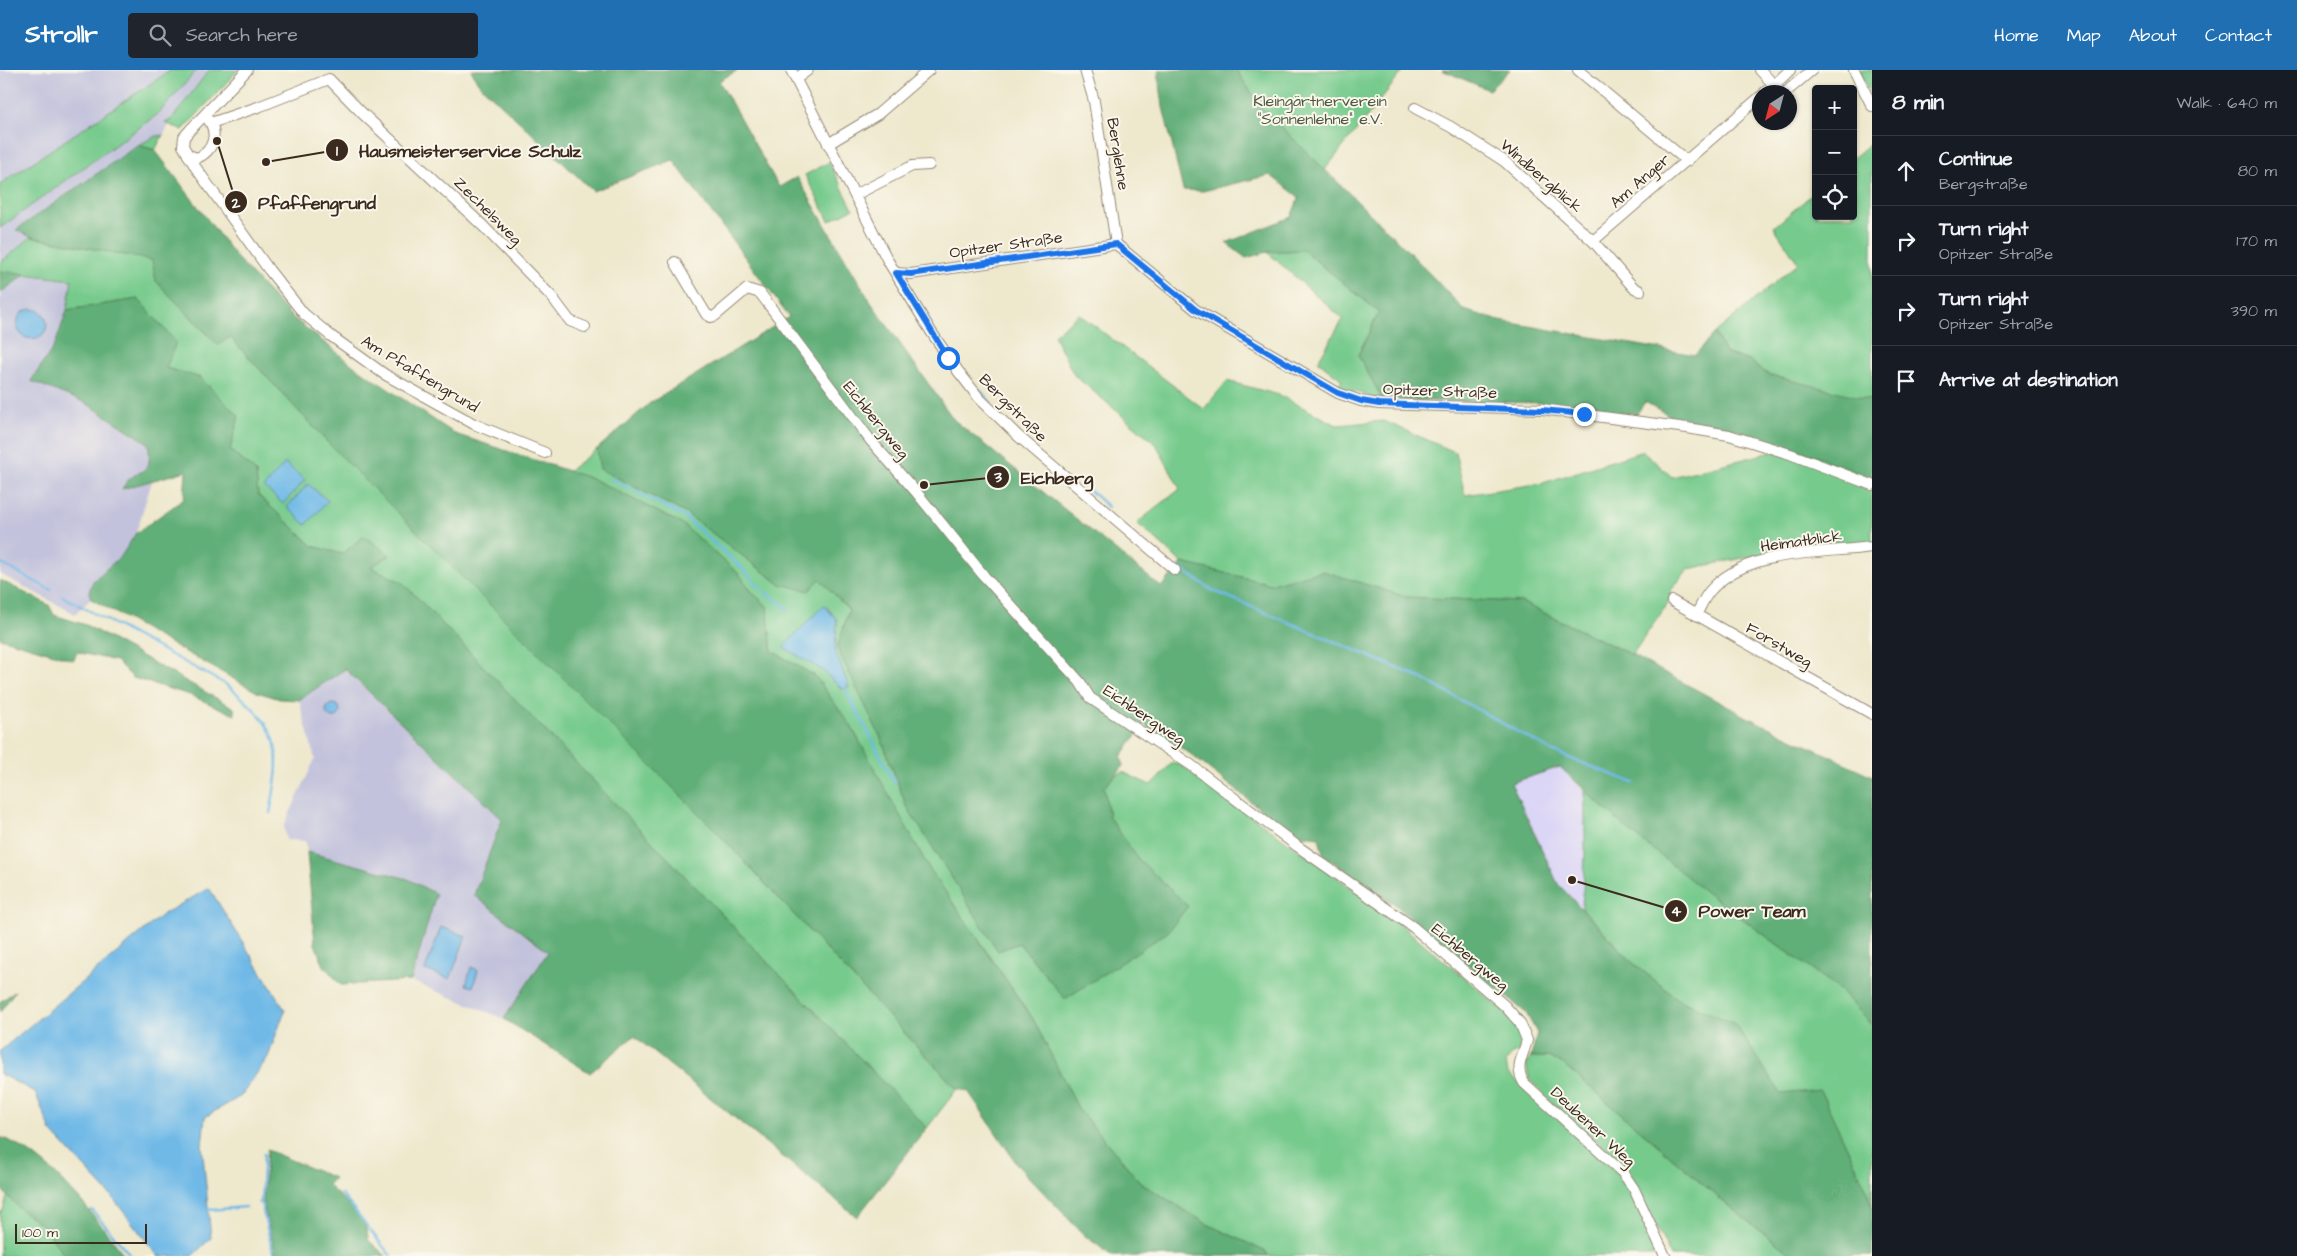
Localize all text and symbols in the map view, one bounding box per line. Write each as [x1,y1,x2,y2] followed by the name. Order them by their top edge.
[128,13,478,58] search box
[25,18,98,52] text: Strollr
[146,21,174,49] icon: search
[186,22,298,49] text: Search here
[1994,23,2039,48] text: Home
[2067,23,2101,48] text: Map
[2129,23,2177,48] text: About
[2205,23,2272,48] text: Contact
[1752,85,1797,130] north arrow
[1812,85,1857,220] map controls
[1812,85,1857,130] button: +
[1892,88,1944,117] text: 8 min
[1253,90,1387,130] park label: Kleingärtnerverein "Sonnenlehne" e.V.
[2177,92,2277,114] text: Walk · 640 m
[1100,116,1135,192] street label: Berglehne
[1812,130,1857,175] button: −
[324,134,592,167] callout: Hausmeisterservice Schulz
[1495,134,1587,219] street label: Windbergblick
[359,139,582,164] text: Hausmeisterservice Schulz
[336,141,338,162] text: 1
[1939,146,2013,173] text: Continue
[1605,149,1676,214] street label: Am Anger
[1892,157,1920,185] icon: ahead
[2238,160,2277,182] text: 80 m
[448,172,527,251] street label: Zechelsweg
[1939,173,2028,195] text: Bergstraße
[1812,175,1857,220] button: locate
[223,186,386,219] callout: Pfaffengrund
[258,191,377,217] text: Pfaffengrund
[231,193,241,214] text: 2
[1939,216,2028,243] text: Turn right
[948,226,1064,264] street label: Opitzer Straße
[1892,227,1920,255] icon: right
[2236,230,2277,252] text: 170 m
[1939,243,2053,265] text: Opitzer Straße
[1939,286,2028,313] text: Turn right
[1892,297,1920,325] icon: right
[2231,300,2277,322] text: 390 m
[1939,313,2053,335] text: Opitzer Straße
[356,330,483,419] street label: Am Pfaffengrund
[937,347,960,370] route start
[1892,367,1920,395] icon: arrive
[1939,367,2118,394] text: Arrive at destination
[973,369,1052,448] street label: Bergstraße
[837,376,914,464] street label: Eichbergweg
[1383,378,1498,404] street label: Opitzer Straße
[1573,403,1596,426] route end
[986,461,1104,494] callout: Eichberg
[1021,466,1094,492] text: Eichberg
[993,467,1002,488] text: 3
[1759,524,1843,558] street label: Heimatblick
[1741,617,1816,674] street label: Forstweg
[1098,679,1189,751] street label: Eichbergweg
[1663,894,1815,927] callout: Power Team
[1698,899,1807,924] text: Power Team
[1671,901,1682,922] text: 4
[1426,918,1513,997] street label: Eichbergweg
[1545,1082,1640,1173] street label: Deubener Weg
[15,1221,148,1244] scale bar
[22,1223,58,1243] text: 100 m

